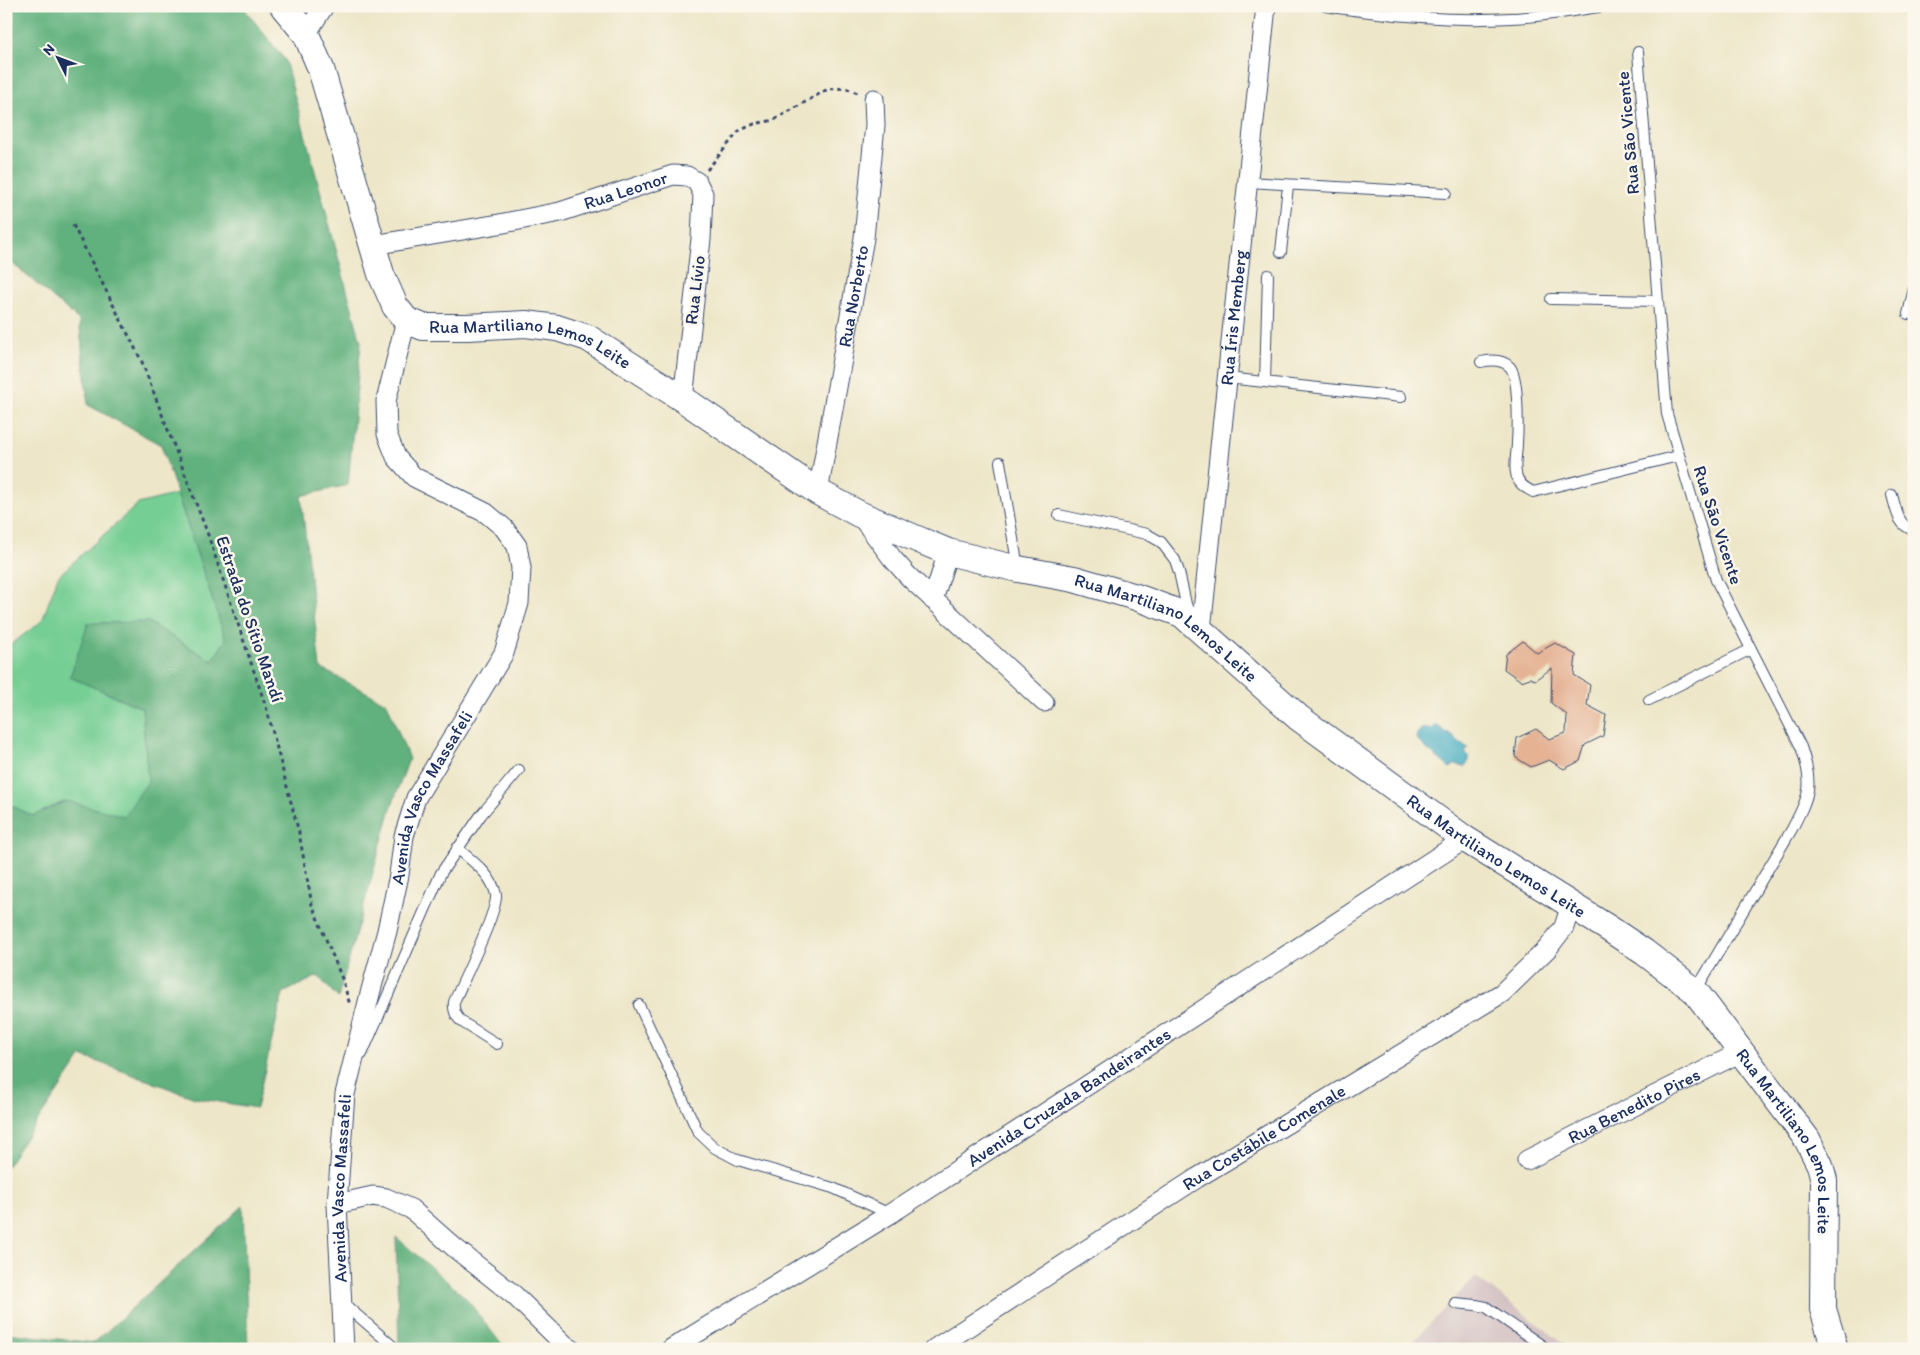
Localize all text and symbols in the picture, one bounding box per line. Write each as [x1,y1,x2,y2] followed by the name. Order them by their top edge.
[32,32,82,82] north arrow
[39,40,58,59] text: N
[1612,70,1644,196] street label: Rua São Vicente
[581,166,671,214] street label: Rua Leonor
[833,243,873,349] street label: Rua Norberto
[1216,248,1252,387] street label: Rua Íris Memberg
[680,254,710,326] street label: Rua Lívio
[429,313,635,374] street label: Rua Martiliano Lemos Leite
[1688,463,1748,587] street label: Rua São Vicente
[211,533,289,705] street label: Estrada do Sítio Mandí
[1072,569,1262,687] street label: Rua Martiliano Lemos Leite
[386,707,477,887] street label: Avenida Vasco Massafeli
[1402,789,1590,923] street label: Rua Martiliano Lemos Leite
[963,1023,1175,1172] street label: Avenida Cruzada Bandeirantes
[1731,1044,1836,1234] street label: Rua Martiliano Lemos Leite
[1564,1063,1704,1149] street label: Rua Benedito Pires
[1178,1079,1350,1196] street label: Rua Costábile Comenale
[326,1093,356,1283] street label: Avenida Vasco Massafeli

